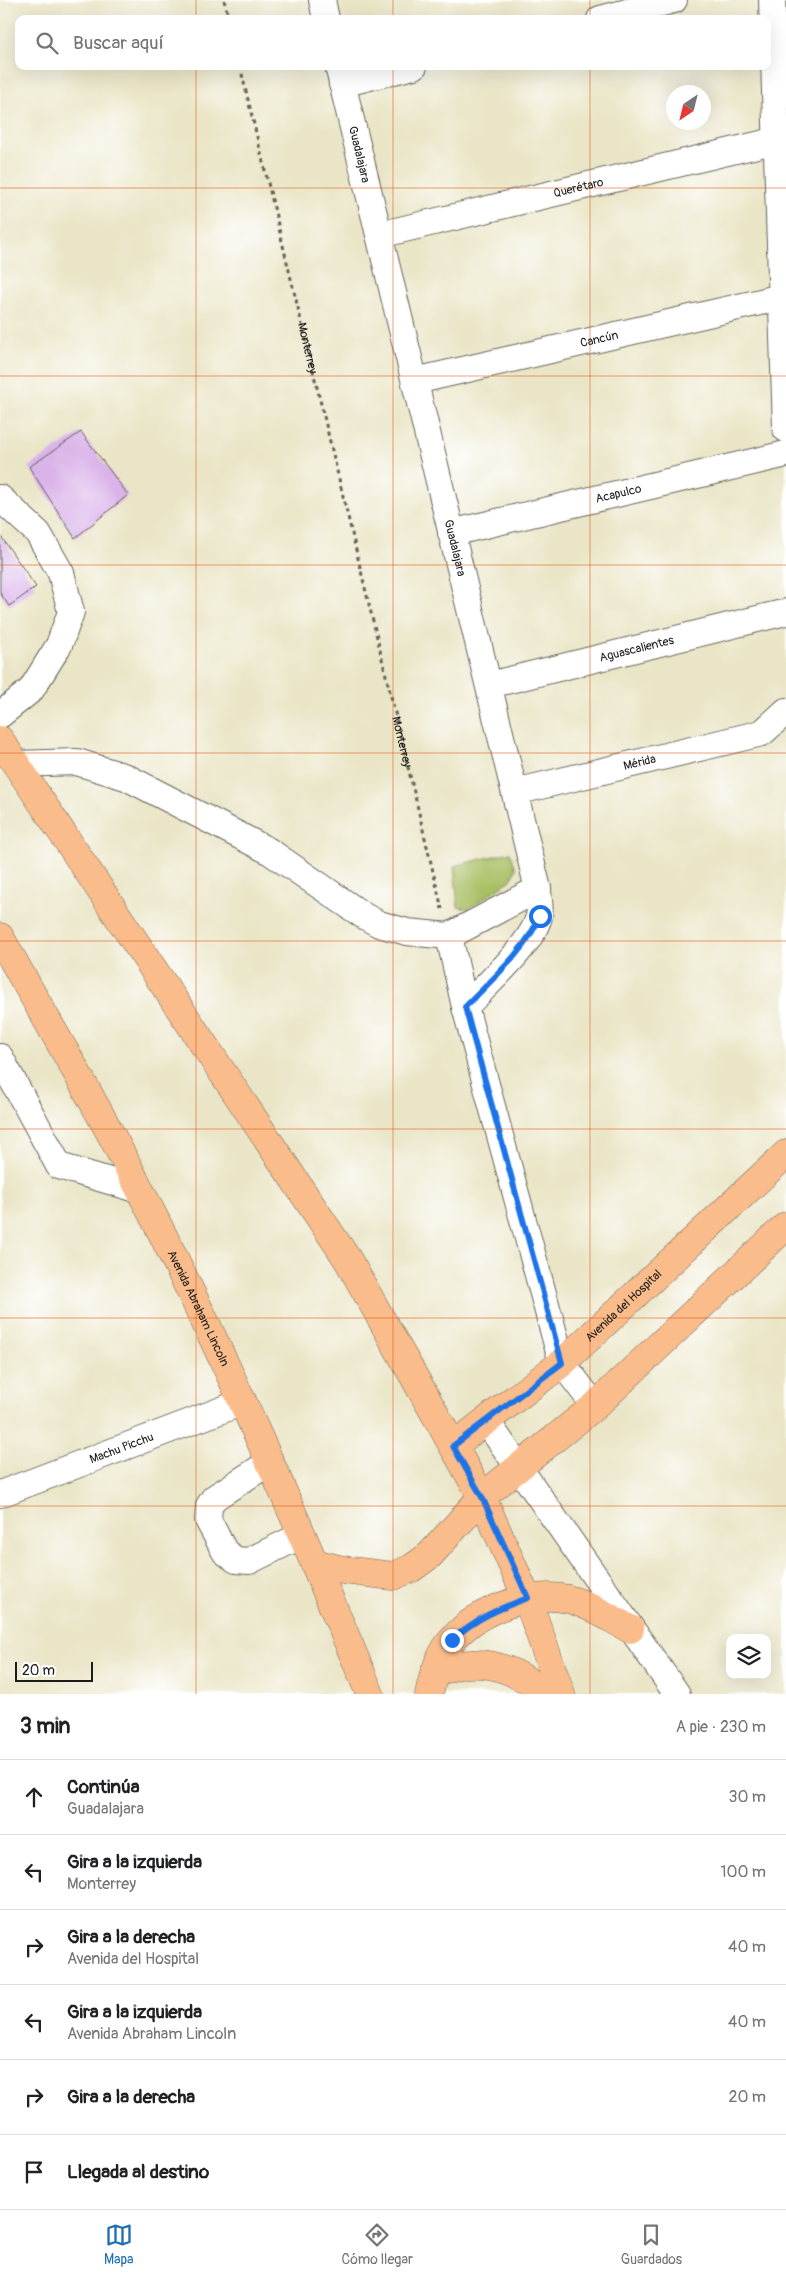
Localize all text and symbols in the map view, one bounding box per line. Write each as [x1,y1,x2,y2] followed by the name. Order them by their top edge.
[15,15,771,70] search box
[33,29,61,57] icon: search
[73,31,164,55] text: Buscar aquí
[666,85,711,130] north arrow
[345,125,374,185] street label: Guadalajara
[552,174,605,201] street label: Querétaro
[294,321,321,375] street label: Monterrey
[579,327,620,350] street label: Cancún
[594,481,643,506] street label: Acapulco
[441,518,469,578] street label: Guadalajara
[598,632,676,665] street label: Aguascalientes
[389,715,415,769] street label: Monterrey
[622,751,658,773] street label: Mérida
[529,905,552,928] route start
[164,1248,233,1369] street label: Avenida Abraham Lincoln
[582,1266,665,1345] street label: Avenida del Hospital
[87,1429,156,1467] street label: Machu Picchu
[441,1629,464,1652] route end
[726,1634,771,1679] map controls
[726,1634,771,1679] button: layers
[15,1659,92,1682] scale bar
[22,1662,55,1679] text: 20 m
[20,1713,70,1740] text: 3 min
[676,1717,766,1737] text: A pie · 230 m
[67,1775,140,1799] text: Continúa
[20,1783,48,1811] icon: ahead
[728,1787,766,1807] text: 30 m
[67,1799,144,1819] text: Guadalajara
[67,1850,202,1874] text: Gira a la izquierda
[20,1858,48,1886] icon: left
[720,1862,766,1882] text: 100 m
[67,1874,136,1894] text: Monterrey
[67,1925,195,1949] text: Gira a la derecha
[20,1933,48,1961] icon: right
[728,1937,766,1957] text: 40 m
[67,1949,199,1969] text: Avenida del Hospital
[67,2000,202,2024] text: Gira a la izquierda
[20,2008,48,2036] icon: left
[728,2012,766,2032] text: 40 m
[67,2024,236,2044] text: Avenida Abraham Lincoln
[20,2083,48,2111] icon: right
[67,2085,195,2109] text: Gira a la derecha
[728,2087,766,2107] text: 20 m
[20,2158,48,2186] icon: arrive
[67,2160,209,2184] text: Llegada al destino
[104,2221,134,2268] tab: Mapa
[342,2221,413,2268] tab: Cómo llegar
[621,2221,682,2268] tab: Guardados

